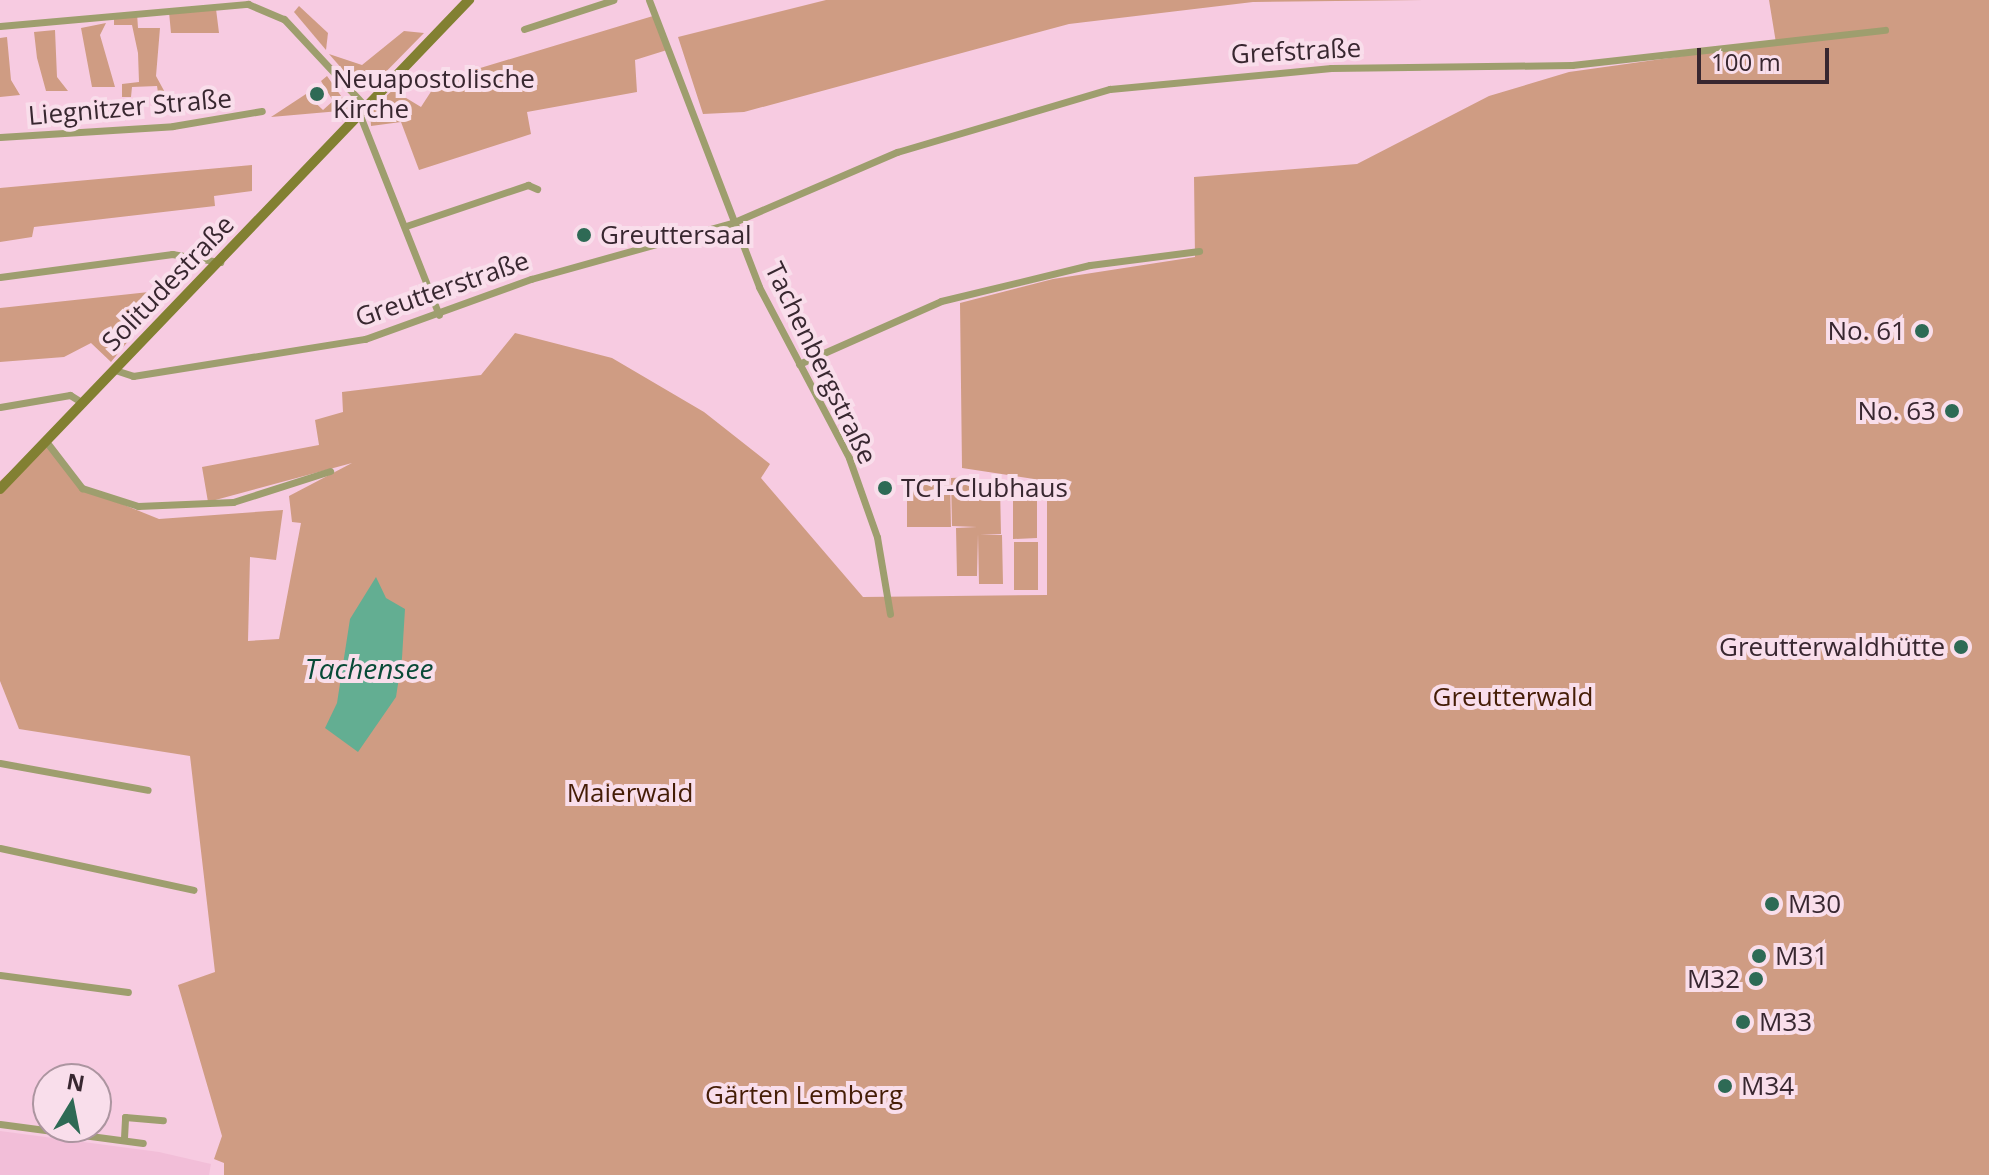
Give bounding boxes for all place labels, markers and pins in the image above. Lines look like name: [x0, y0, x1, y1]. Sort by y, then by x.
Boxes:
place label: Neuapostolische Kirche: [333, 63, 535, 124]
marker: Neuapostolische Kirche: [308, 85, 326, 103]
place label: Greuttersaal: [600, 219, 752, 251]
marker: Greuttersaal: [575, 226, 593, 244]
place label: No. 61: [1827, 315, 1906, 347]
marker: No. 61: [1913, 322, 1931, 340]
place label: No. 63: [1857, 395, 1936, 427]
marker: No. 63: [1943, 402, 1961, 420]
place label: TCT-Clubhaus: [901, 472, 1068, 504]
marker: TCT-Clubhaus: [876, 479, 894, 497]
place label: Greutterwaldhütte: [1719, 631, 1945, 663]
marker: Greutterwaldhütte: [1952, 638, 1970, 656]
place label: M30: [1788, 888, 1841, 920]
marker: M30: [1763, 895, 1781, 913]
place label: M31: [1775, 940, 1828, 972]
marker: M31: [1750, 947, 1768, 965]
place label: M32: [1687, 963, 1740, 995]
marker: M32: [1747, 970, 1765, 988]
place label: M33: [1759, 1006, 1812, 1038]
marker: M33: [1734, 1013, 1752, 1031]
place label: M34: [1741, 1070, 1794, 1102]
marker: M34: [1716, 1077, 1734, 1095]

